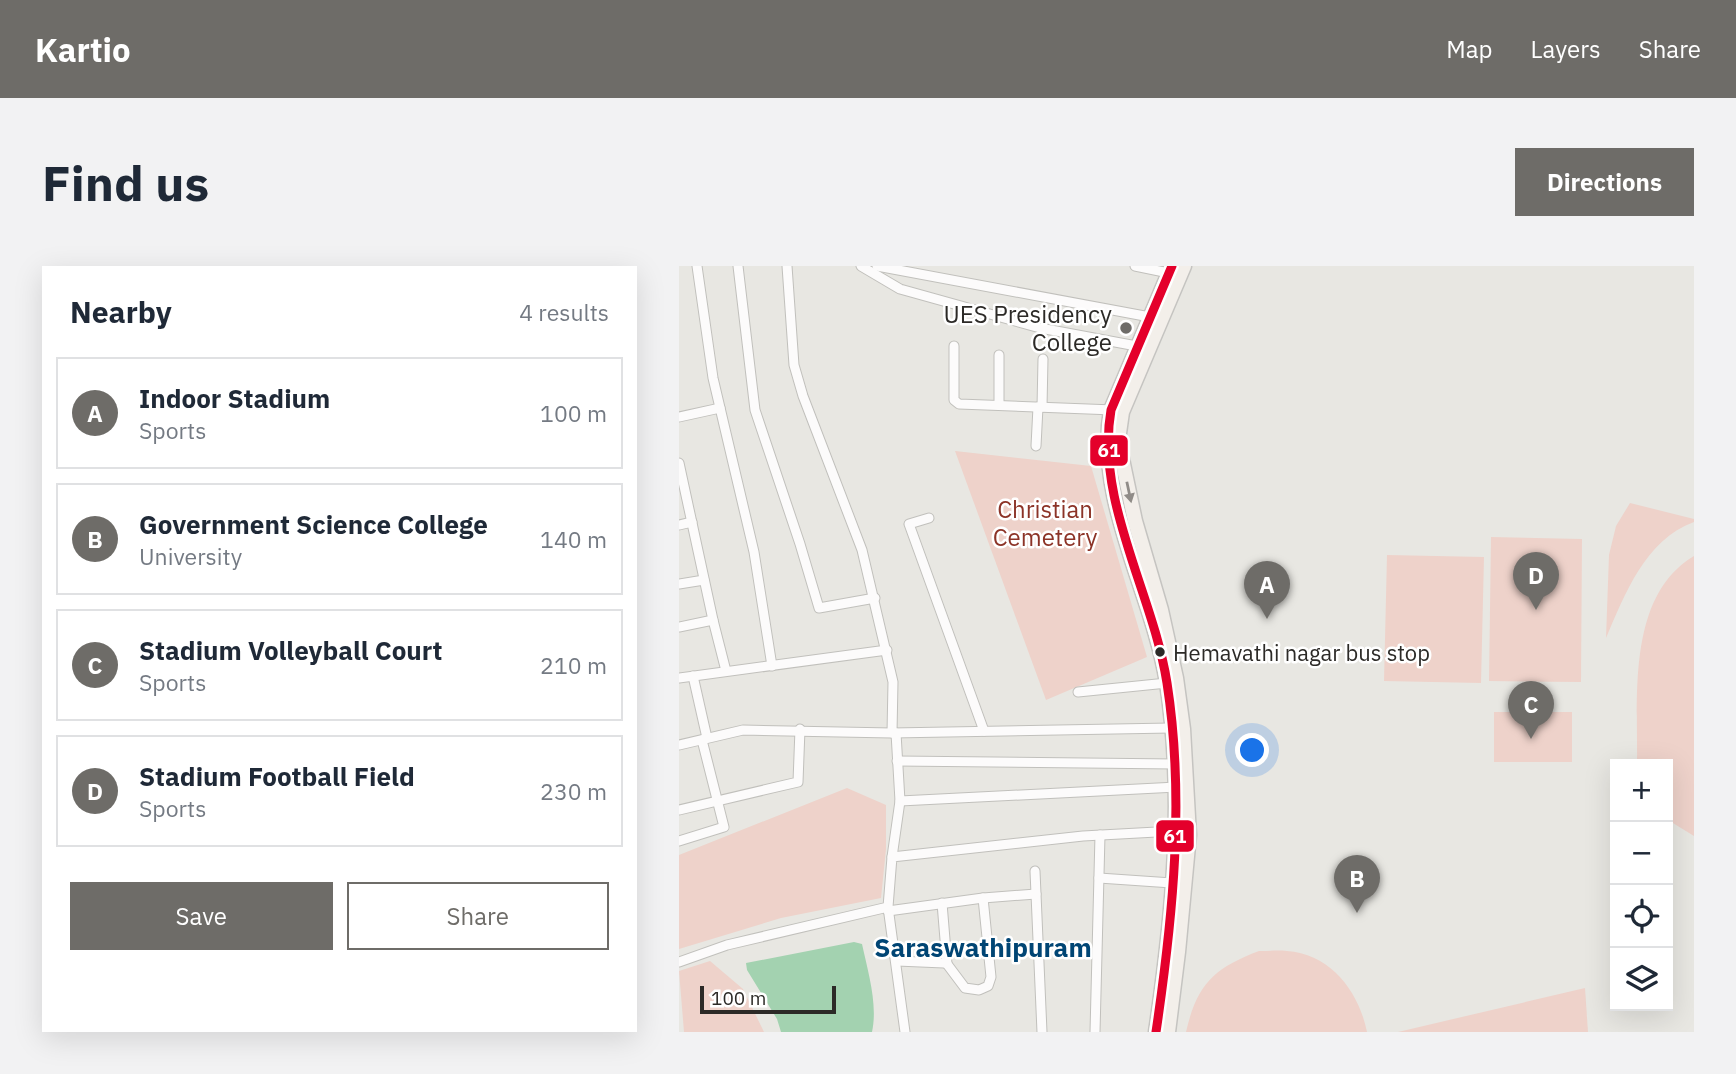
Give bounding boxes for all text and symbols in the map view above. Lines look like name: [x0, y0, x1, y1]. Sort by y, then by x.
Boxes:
text: Kartio: [35, 28, 131, 71]
text: Map: [1446, 33, 1493, 65]
text: Layers: [1531, 33, 1601, 65]
text: Share: [1639, 33, 1701, 65]
button: Directions: [1515, 148, 1694, 216]
text: Find us: [42, 151, 209, 214]
text: Nearby: [70, 292, 172, 331]
text: 4 results: [519, 297, 609, 327]
place label: UES Presidency College: [943, 298, 1112, 358]
marker: UES Presidency College: [1118, 320, 1134, 336]
text: Indoor Stadium: [139, 381, 330, 415]
text: A: [87, 398, 103, 428]
text: 100 m: [540, 398, 607, 428]
text: Sports: [139, 415, 206, 445]
line badge: 61: [1089, 434, 1129, 467]
text: 61: [1098, 438, 1121, 462]
one-way arrow: [1123, 481, 1134, 503]
park label: Christian Cemetery: [993, 493, 1097, 553]
text: Government Science College: [139, 507, 488, 541]
text: B: [87, 524, 103, 554]
text: 140 m: [540, 524, 607, 554]
text: University: [139, 541, 242, 571]
pin: D: [1513, 552, 1559, 610]
pin: A: [1244, 561, 1290, 619]
text: Stadium Volleyball Court: [139, 633, 442, 667]
place label: Hemavathi nagar bus stop: [1173, 638, 1430, 667]
marker: Hemavathi nagar bus stop: [1153, 645, 1167, 659]
text: C: [88, 650, 102, 680]
text: 210 m: [540, 650, 607, 680]
text: Sports: [139, 667, 206, 697]
pin: C: [1508, 681, 1554, 739]
your location: [1235, 733, 1269, 767]
text: Stadium Football Field: [139, 759, 415, 793]
map controls: [1610, 759, 1673, 1011]
button: +: [1610, 759, 1673, 822]
text: D: [87, 776, 103, 806]
text: 230 m: [540, 776, 607, 806]
text: Sports: [139, 793, 206, 823]
line badge: 61: [1155, 819, 1195, 853]
button: −: [1610, 822, 1673, 885]
text: 61: [1164, 824, 1187, 848]
pin: B: [1334, 855, 1380, 913]
button: Save: [70, 882, 333, 950]
button: Share: [347, 882, 609, 950]
button: locate: [1610, 885, 1673, 948]
district label: Saraswathipuram: [874, 930, 1092, 964]
button: layers: [1610, 948, 1673, 1011]
scale bar: [700, 983, 837, 1015]
text: 100 m: [711, 986, 766, 1010]

